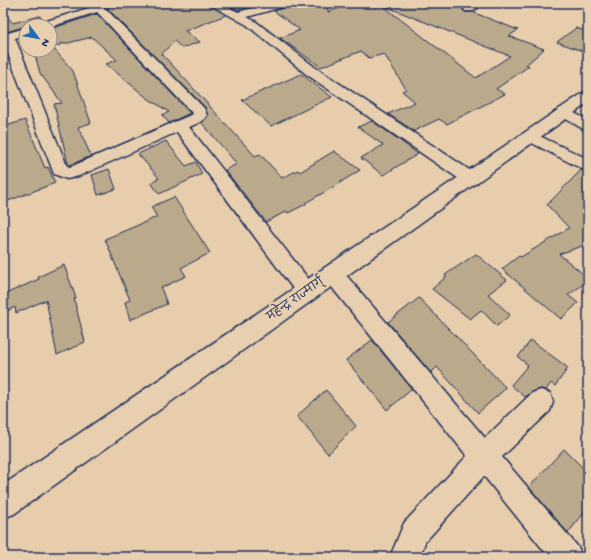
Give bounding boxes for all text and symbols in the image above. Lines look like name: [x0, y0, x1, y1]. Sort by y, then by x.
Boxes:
north arrow: [18, 18, 58, 58]
text: N: [38, 36, 52, 48]
street label: महेन्द्र राज्मार्ग्: [261, 270, 328, 325]

